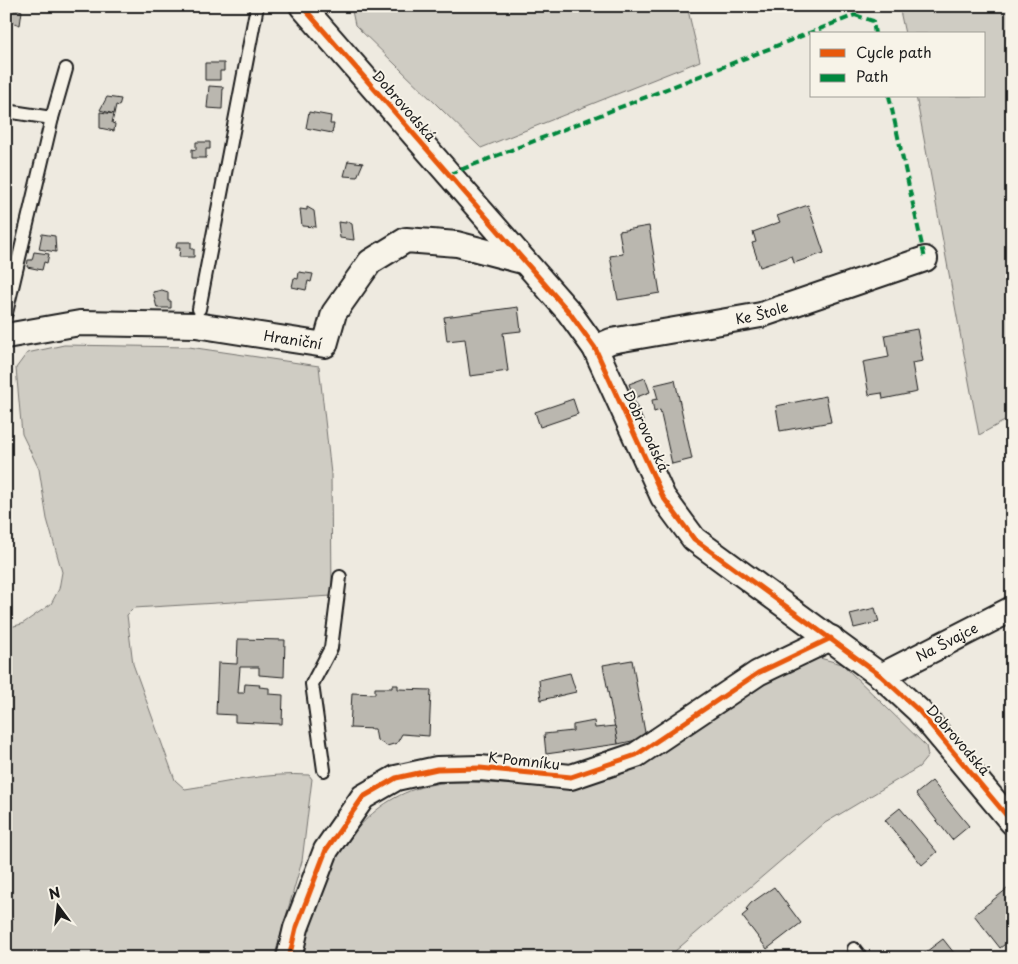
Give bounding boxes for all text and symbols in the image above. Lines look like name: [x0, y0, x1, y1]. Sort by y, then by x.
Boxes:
legend: [810, 32, 986, 98]
text: Cycle path: [856, 40, 932, 63]
text: Path: [856, 64, 888, 87]
street label: Dobrovodská: [368, 66, 441, 146]
street label: Ke Štole: [734, 295, 791, 329]
street label: Hraniční: [262, 325, 323, 354]
street label: Dobrovodská: [618, 386, 675, 475]
street label: Na Švajce: [912, 617, 981, 667]
street label: Dobrovodská: [922, 700, 995, 780]
street label: K Pomníku: [487, 746, 561, 775]
text: N: [46, 881, 63, 905]
north arrow: [32, 882, 82, 932]

